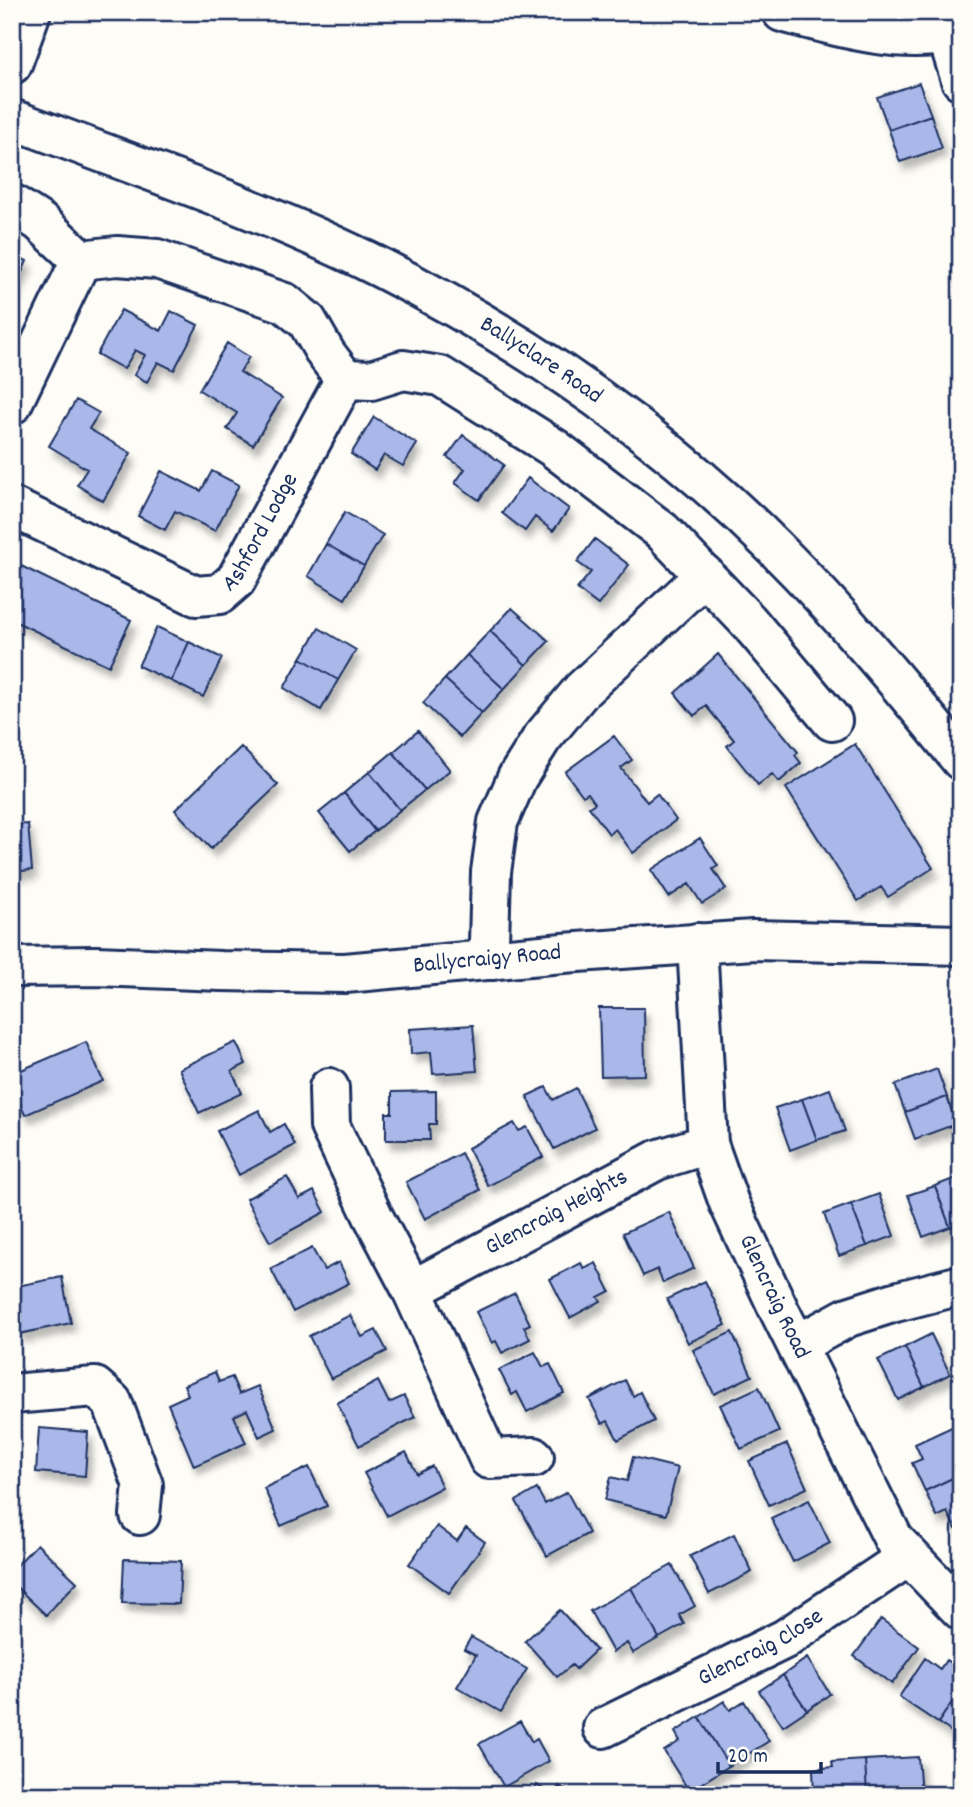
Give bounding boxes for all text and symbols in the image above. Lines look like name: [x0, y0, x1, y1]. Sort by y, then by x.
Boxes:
street label: Ballyclare Road: [473, 308, 609, 413]
street label: Ashford Lodge: [215, 467, 308, 601]
street label: Ballycraigy Road: [412, 936, 563, 984]
street label: Glencraig Heights: [479, 1161, 634, 1265]
street label: Glencraig Road: [729, 1229, 818, 1365]
street label: Glencraig Close: [692, 1601, 831, 1696]
scale bar: [718, 1730, 821, 1774]
text: 20 m: [728, 1743, 768, 1773]

